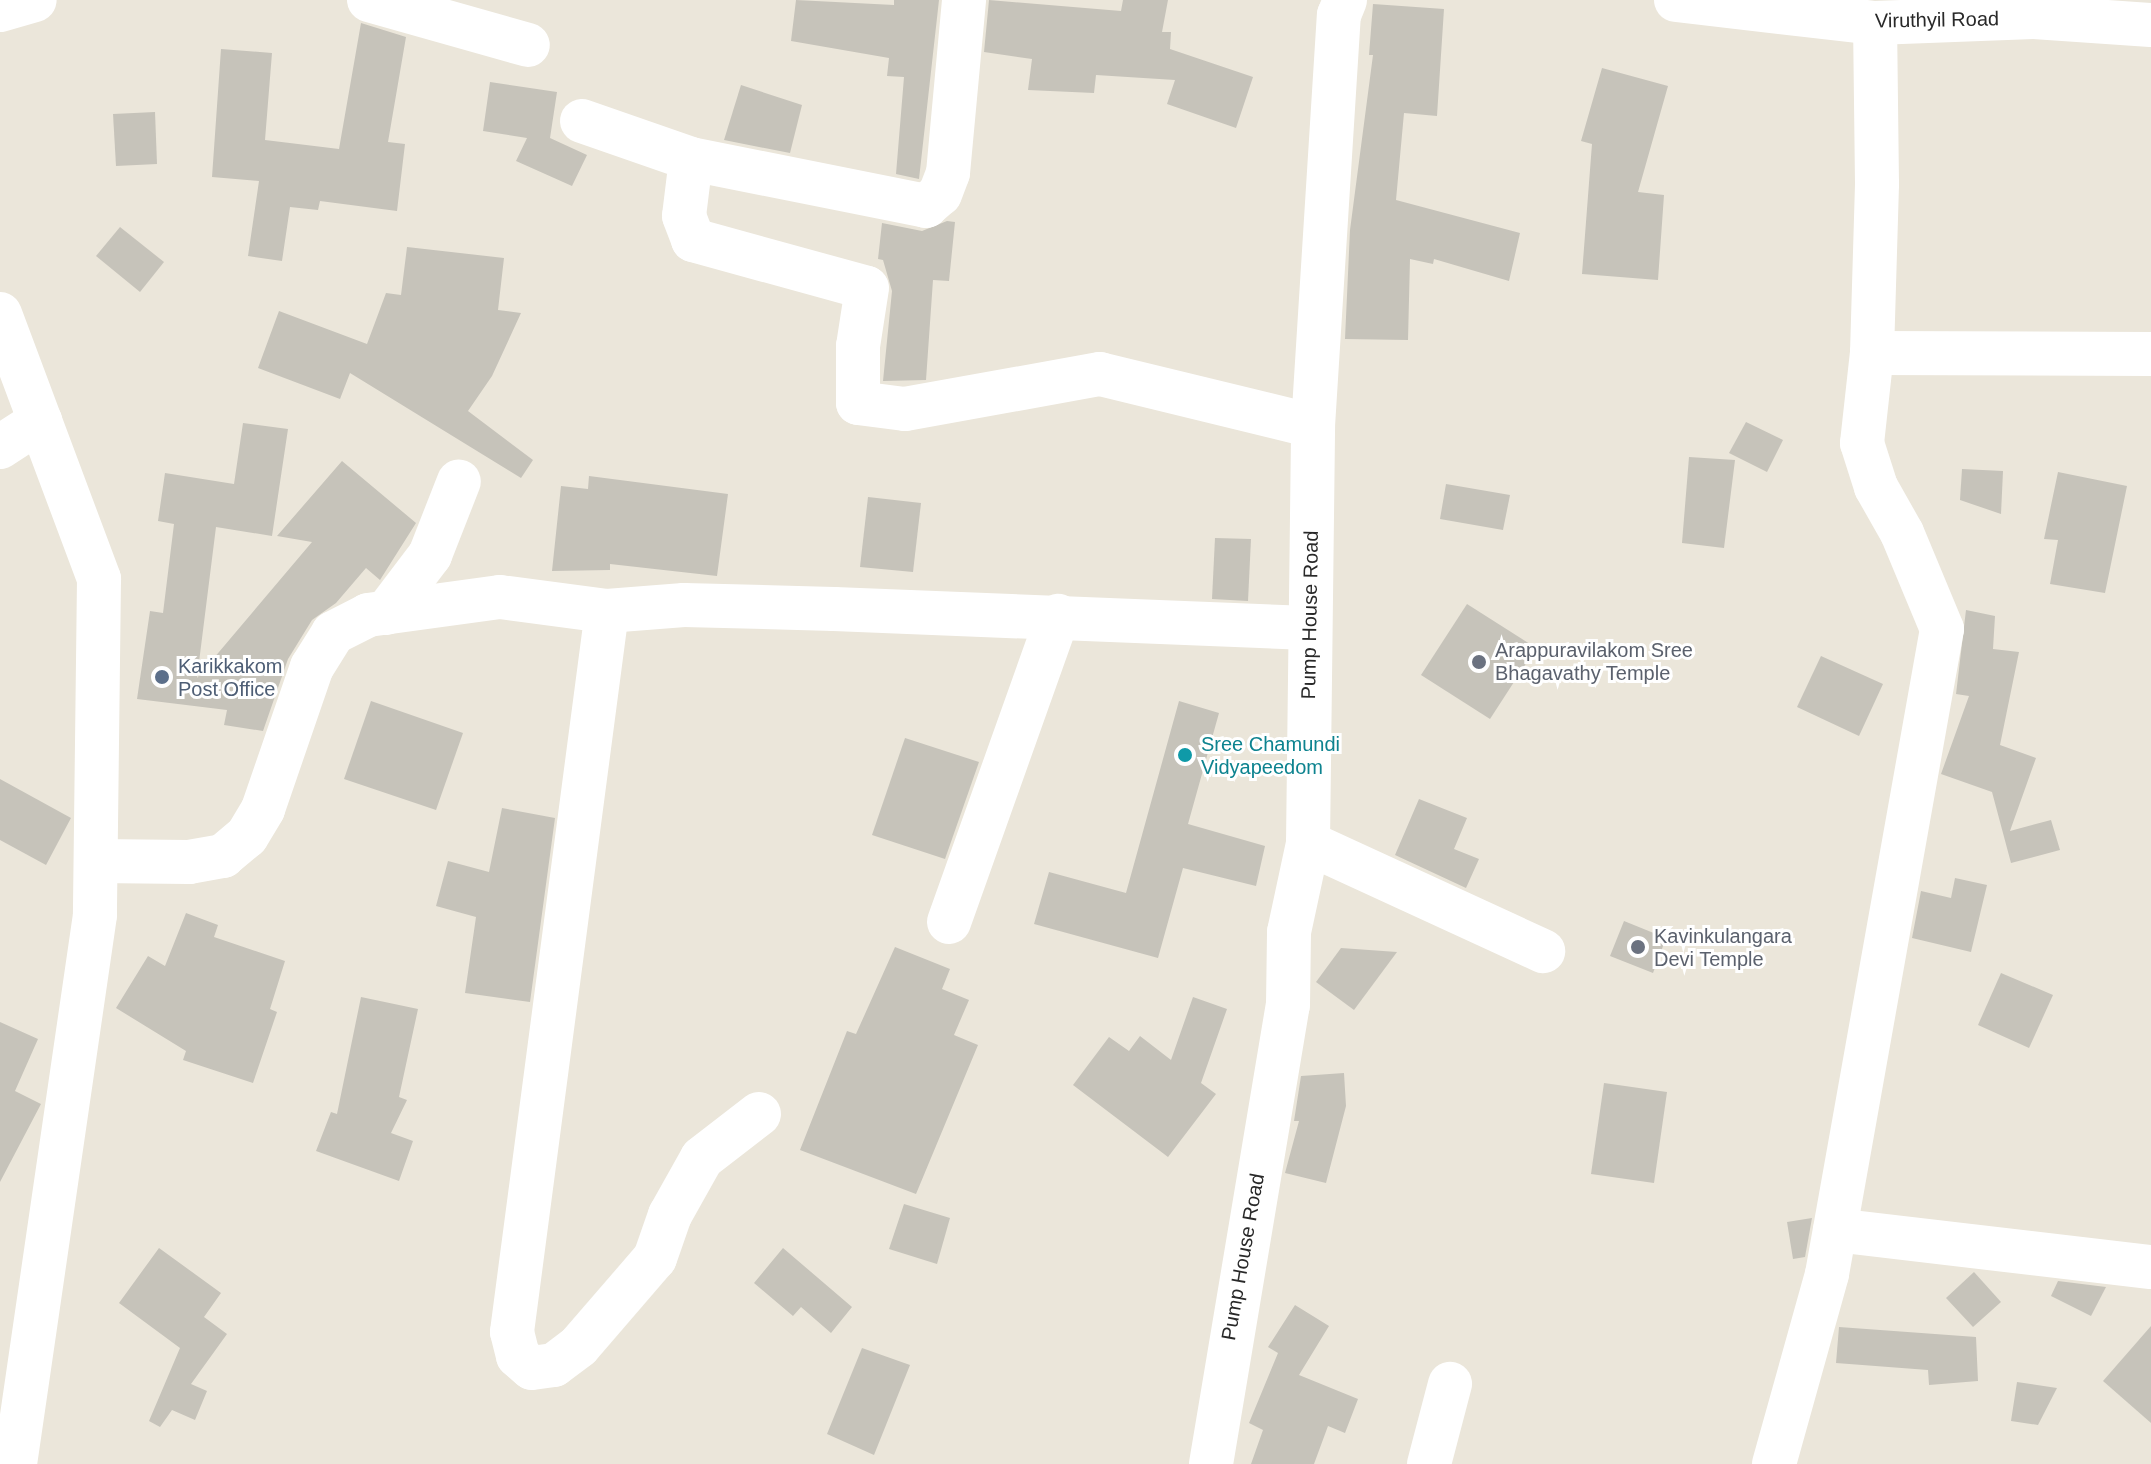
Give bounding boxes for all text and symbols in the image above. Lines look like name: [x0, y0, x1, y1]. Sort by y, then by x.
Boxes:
street label: Viruthyil Road: [1875, 7, 1999, 33]
street label: Pump House Road: [1297, 530, 1323, 700]
place label: Arappuravilakom Sree Bhagavathy Temple: [1495, 638, 1693, 685]
marker: Arappuravilakom Sree Bhagavathy Temple: [1470, 653, 1488, 671]
place label: Karikkakom Post Office: [178, 654, 282, 701]
marker: Karikkakom Post Office: [153, 668, 171, 686]
place label: Sree Chamundi Vidyapeedom: [1201, 732, 1340, 779]
marker: Sree Chamundi Vidyapeedom: [1176, 746, 1194, 764]
place label: Kavinkulangara Devi Temple: [1654, 924, 1792, 971]
marker: Kavinkulangara Devi Temple: [1629, 938, 1647, 956]
street label: Pump House Road: [1217, 1172, 1269, 1342]

